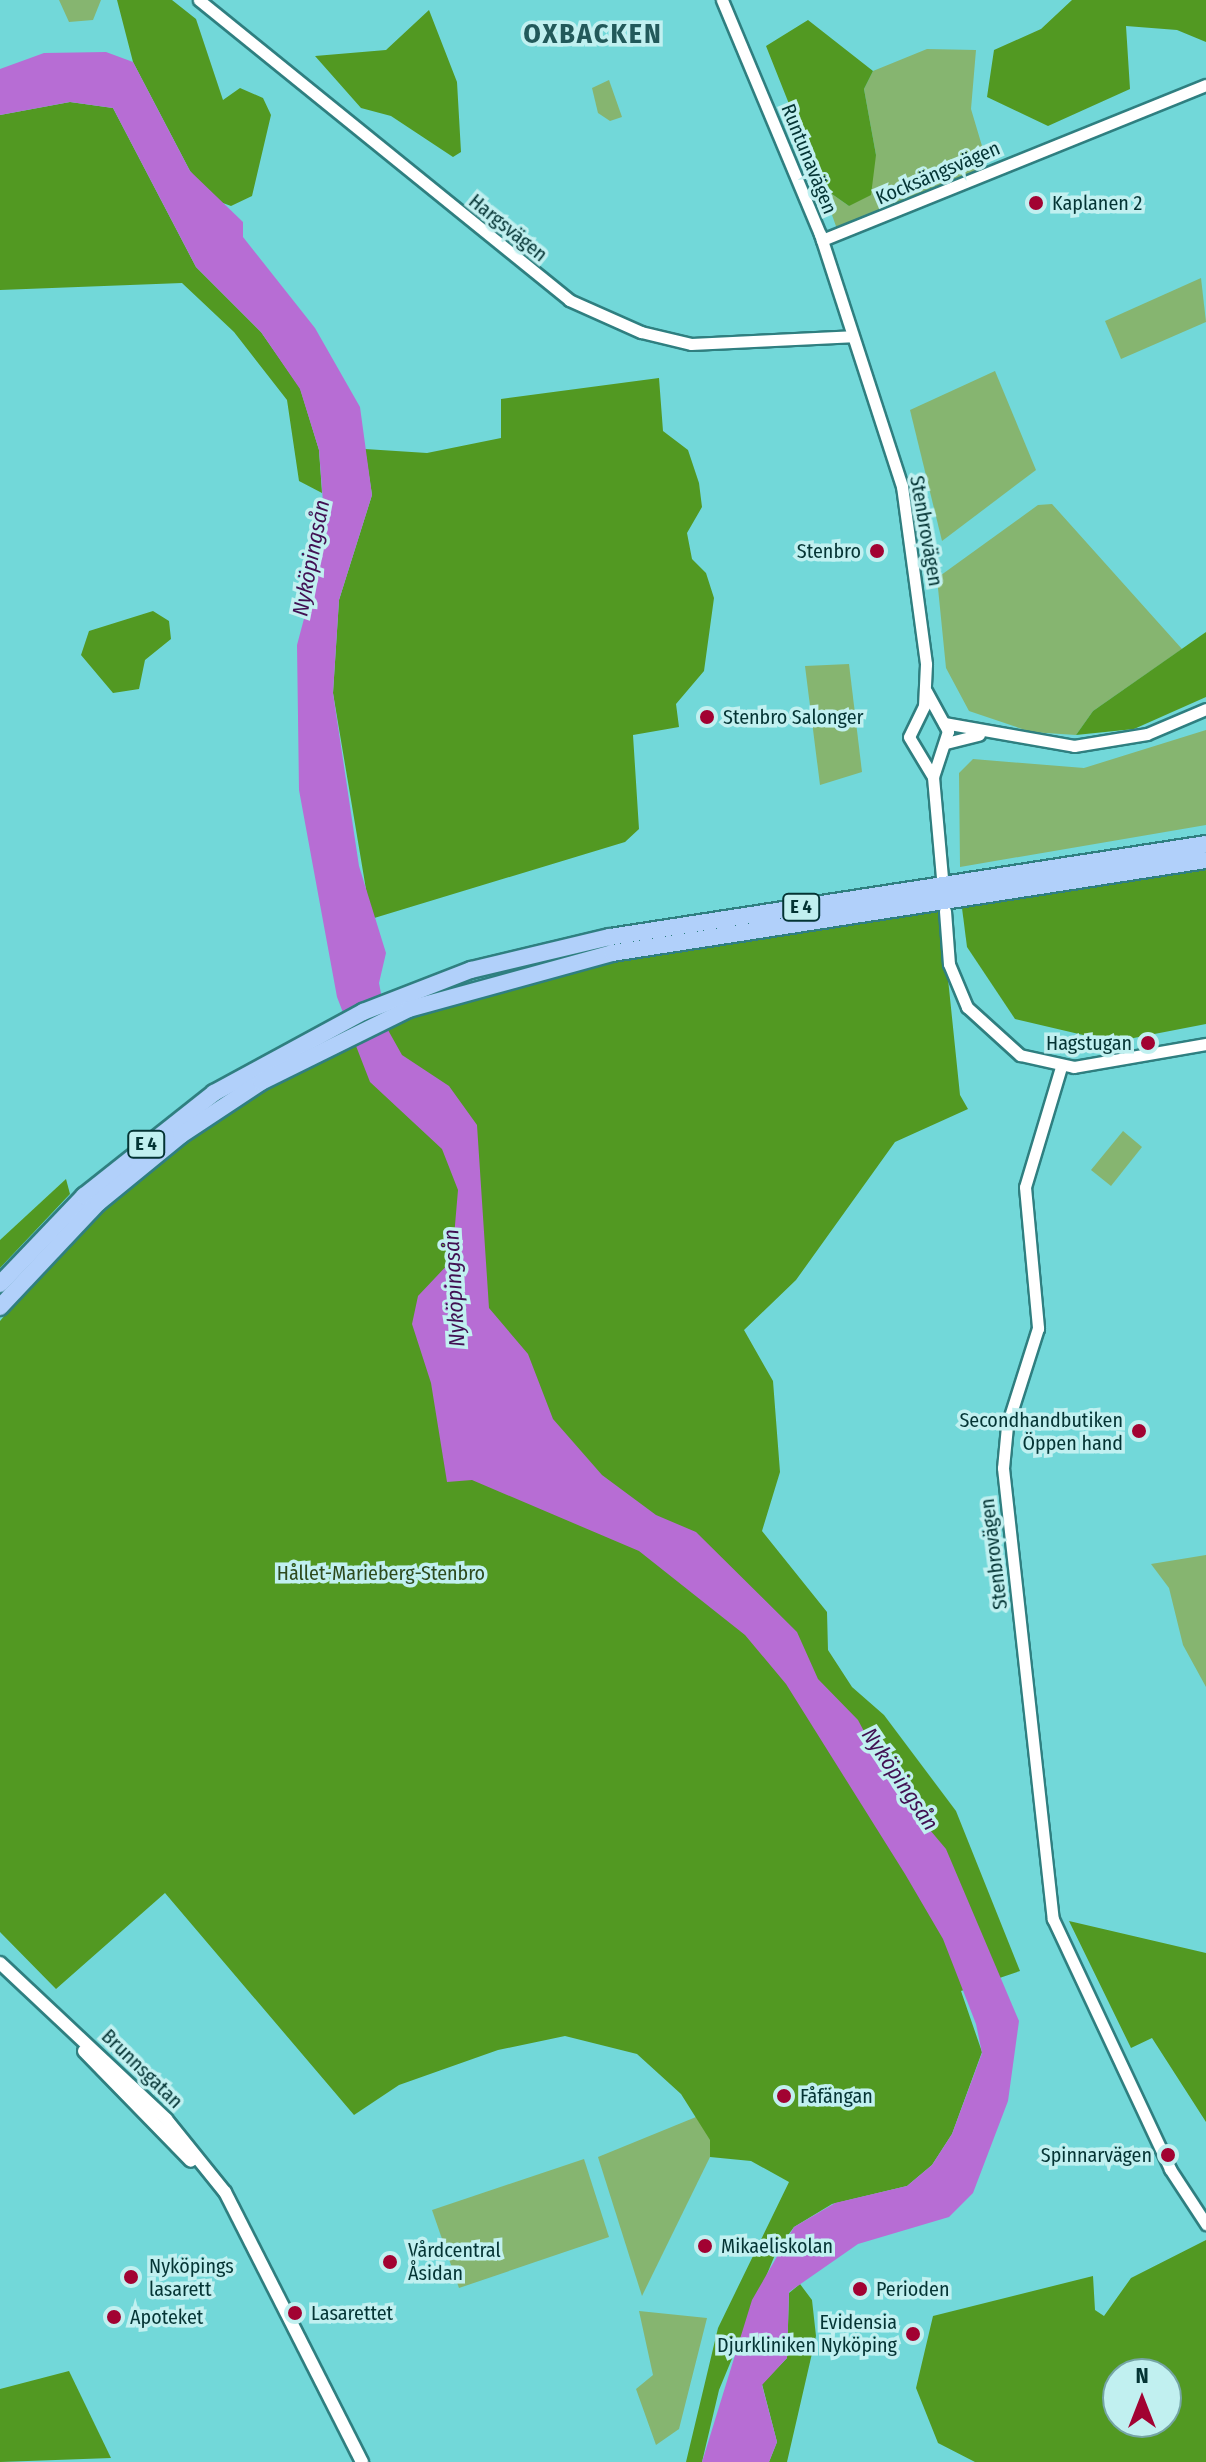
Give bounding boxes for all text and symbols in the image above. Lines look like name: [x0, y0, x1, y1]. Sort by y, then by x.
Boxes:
district label: OXBACKEN: [523, 17, 663, 51]
street label: Runtunavägen: [776, 100, 842, 218]
street label: Kocksängsvägen: [872, 136, 1004, 210]
street label: Hargsvägen: [464, 189, 552, 267]
place label: Kaplanen 2: [1052, 191, 1142, 215]
marker: Kaplanen 2: [1027, 194, 1045, 212]
street label: Stenbrovägen: [904, 474, 948, 588]
water label: Nyköpingsån: [287, 498, 335, 618]
place label: Stenbro: [797, 539, 861, 563]
marker: Stenbro: [868, 542, 886, 560]
place label: Stenbro Salonger: [723, 705, 864, 729]
marker: Stenbro Salonger: [698, 708, 716, 726]
road number: E 4: [781, 893, 821, 921]
place label: Hagstugan: [1046, 1031, 1132, 1055]
marker: Hagstugan: [1139, 1034, 1157, 1052]
road number: E 4: [126, 1130, 166, 1158]
water label: Nyköpingsån: [438, 1228, 470, 1348]
place label: Secondhandbutiken Öppen hand: [959, 1408, 1123, 1455]
marker: Secondhandbutiken Öppen hand: [1130, 1422, 1148, 1440]
street label: Stenbrovägen: [975, 1497, 1013, 1611]
park label: Hållet-Marieberg-Stenbro: [277, 1561, 485, 1585]
water label: Nyköpingsån: [856, 1723, 944, 1835]
street label: Brunnsgatan: [96, 2024, 188, 2114]
place label: Fåfängan: [800, 2084, 873, 2108]
marker: Fåfängan: [775, 2087, 793, 2105]
place label: Spinnarvägen: [1041, 2143, 1152, 2167]
marker: Spinnarvägen: [1159, 2146, 1177, 2164]
place label: Mikaeliskolan: [721, 2234, 833, 2258]
marker: Mikaeliskolan: [696, 2237, 714, 2255]
place label: Vårdcentral Åsidan: [408, 2238, 501, 2285]
marker: Vårdcentral Åsidan: [379, 2251, 401, 2273]
place label: Nyköpings lasarett: [149, 2254, 234, 2301]
marker: Nyköpings lasarett: [120, 2266, 142, 2288]
place label: Perioden: [876, 2277, 949, 2301]
marker: Perioden: [851, 2280, 869, 2298]
place label: Lasarettet: [311, 2301, 393, 2325]
marker: Lasarettet: [286, 2304, 304, 2322]
place label: Apoteket: [130, 2305, 203, 2329]
marker: Apoteket: [105, 2308, 123, 2326]
place label: Evidensia Djurkliniken Nyköping: [717, 2310, 897, 2357]
marker: Evidensia Djurkliniken Nyköping: [904, 2325, 922, 2343]
north arrow: [1102, 2358, 1182, 2438]
text: N: [1135, 2362, 1149, 2389]

